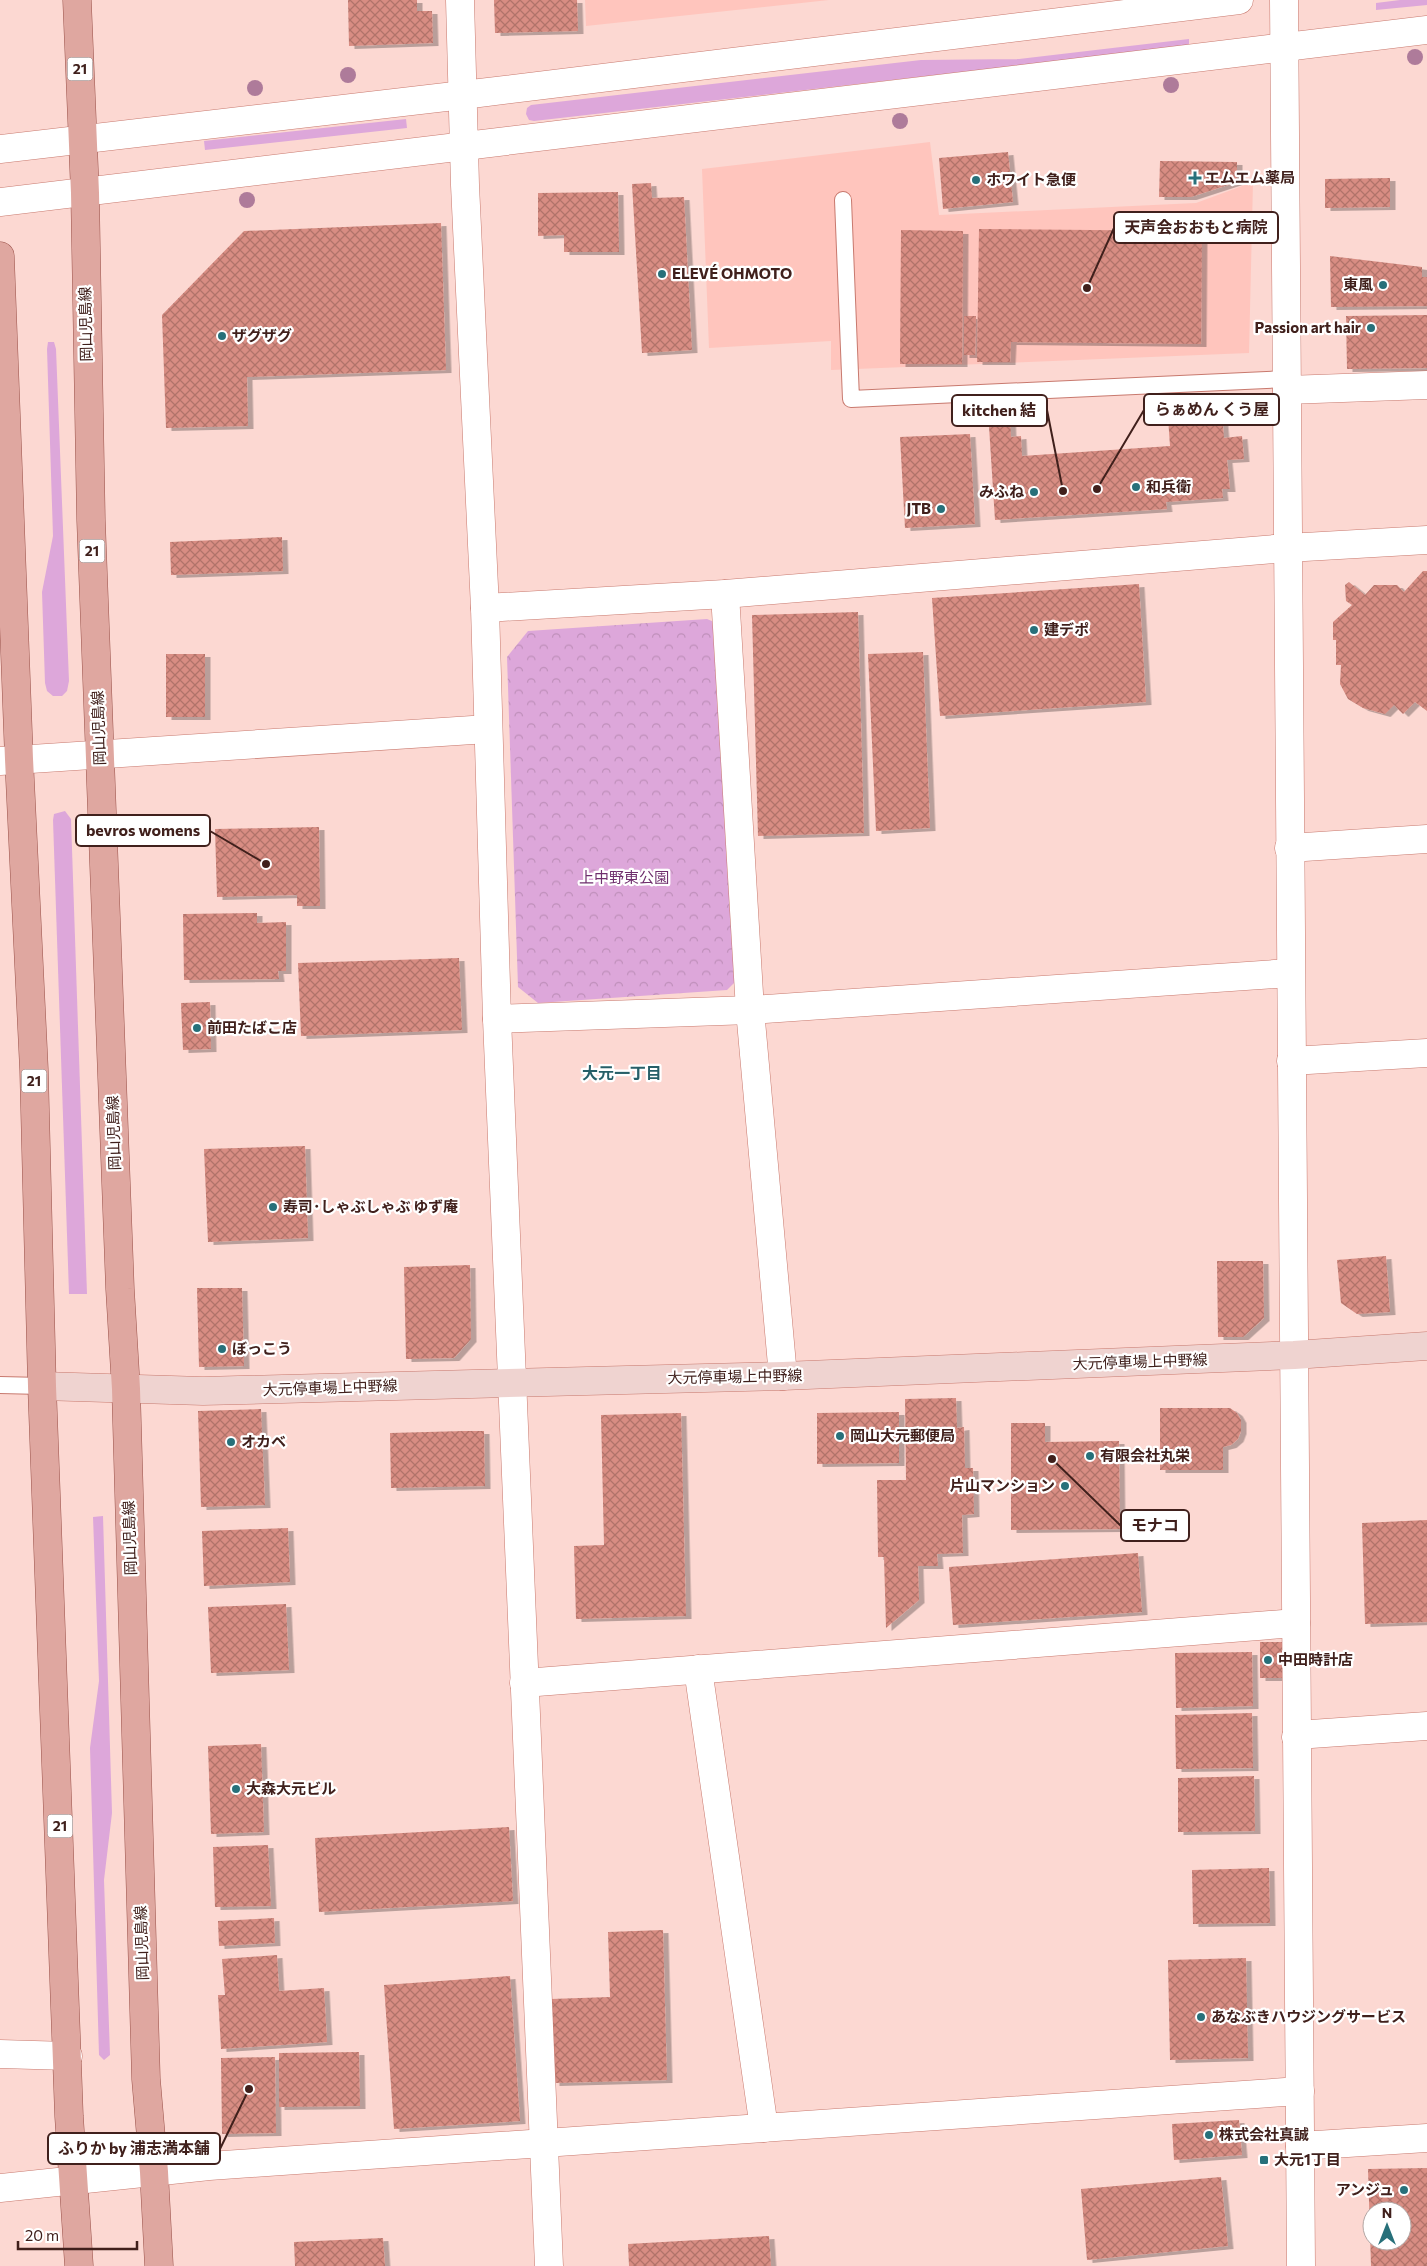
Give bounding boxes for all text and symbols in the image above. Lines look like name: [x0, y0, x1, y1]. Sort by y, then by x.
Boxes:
road number: 21: [68, 58, 92, 80]
place label: エムエム薬局: [1205, 168, 1295, 186]
place label: ホワイト急便: [986, 170, 1076, 188]
marker: エムエム薬局: [1189, 172, 1201, 184]
marker: ホワイト急便: [970, 174, 982, 186]
callout: 天声会おおもと病院: [1114, 212, 1278, 243]
text: 天声会おおもと病院: [1124, 217, 1268, 236]
place label: ELEVÉ OHMOTO: [672, 264, 792, 282]
marker: ELEVÉ OHMOTO: [656, 268, 668, 280]
place label: 東風: [1343, 275, 1373, 293]
marker: 東風: [1377, 279, 1389, 291]
street label: 岡山児島線: [75, 286, 95, 362]
place label: Passion art hair: [1255, 318, 1361, 336]
marker: Passion art hair: [1365, 322, 1377, 334]
place label: ザグザグ: [232, 326, 292, 344]
marker: ザグザグ: [216, 330, 228, 342]
callout: らぁめん くう屋: [1144, 394, 1279, 425]
callout: kitchen 結: [952, 395, 1047, 426]
text: らぁめん くう屋: [1155, 399, 1269, 418]
text: kitchen 結: [962, 400, 1036, 419]
place label: 和兵衛: [1146, 477, 1191, 495]
marker: 和兵衛: [1130, 481, 1142, 493]
place label: みふね: [979, 482, 1024, 500]
marker: みふね: [1028, 486, 1040, 498]
place label: JTB: [907, 499, 931, 517]
marker: JTB: [935, 503, 947, 515]
road number: 21: [80, 540, 104, 562]
place label: 建デポ: [1044, 620, 1089, 638]
marker: 建デポ: [1028, 624, 1040, 636]
street label: 岡山児島線: [88, 690, 108, 766]
callout: bevros womens: [76, 815, 210, 846]
text: bevros womens: [86, 820, 200, 839]
park label: 上中野東公園: [579, 868, 669, 886]
place label: 前田たばこ店: [207, 1018, 297, 1036]
marker: 前田たばこ店: [191, 1022, 203, 1034]
district label: 大元一丁目: [582, 1063, 662, 1082]
road number: 21: [22, 1070, 46, 1092]
street label: 岡山児島線: [103, 1095, 123, 1171]
place label: 寿司･しゃぶしゃぶ ゆず庵: [283, 1197, 458, 1215]
marker: 寿司･しゃぶしゃぶ ゆず庵: [267, 1201, 279, 1213]
place label: ぼっこう: [232, 1339, 292, 1357]
marker: ぼっこう: [216, 1343, 228, 1355]
street label: 大元停車場上中野線: [1072, 1350, 1208, 1372]
street label: 大元停車場上中野線: [667, 1366, 803, 1386]
street label: 大元停車場上中野線: [262, 1376, 398, 1398]
place label: 岡山大元郵便局: [850, 1426, 955, 1444]
marker: 岡山大元郵便局: [834, 1430, 846, 1442]
place label: オカベ: [241, 1432, 286, 1450]
marker: オカベ: [225, 1436, 237, 1448]
place label: 有限会社丸栄: [1100, 1446, 1190, 1464]
marker: 有限会社丸栄: [1084, 1450, 1096, 1462]
place label: 片山マンション: [950, 1476, 1055, 1494]
marker: 片山マンション: [1059, 1480, 1071, 1492]
street label: 岡山児島線: [119, 1500, 139, 1576]
callout: モナコ: [1121, 1510, 1189, 1541]
text: モナコ: [1131, 1515, 1179, 1534]
place label: 中田時計店: [1278, 1650, 1353, 1668]
marker: 中田時計店: [1262, 1654, 1274, 1666]
place label: 大森大元ビル: [246, 1779, 336, 1797]
marker: 大森大元ビル: [230, 1783, 242, 1795]
road number: 21: [48, 1814, 72, 1838]
street label: 岡山児島線: [131, 1905, 151, 1981]
place label: あなぶきハウジングサービス: [1211, 2007, 1406, 2025]
marker: あなぶきハウジングサービス: [1195, 2011, 1207, 2023]
place label: 株式会社真誠: [1219, 2125, 1309, 2143]
marker: 株式会社真誠: [1203, 2129, 1215, 2141]
callout: ふりか by 浦志満本舗: [48, 2133, 220, 2164]
text: ふりか by 浦志満本舗: [58, 2138, 210, 2157]
place label: 大元1丁目: [1274, 2150, 1341, 2168]
marker: 大元1丁目: [1258, 2154, 1270, 2166]
place label: アンジュ: [1336, 2180, 1394, 2198]
marker: アンジュ: [1398, 2184, 1410, 2196]
north arrow: [1362, 2201, 1412, 2251]
text: N: [1382, 2204, 1392, 2221]
scale bar: [18, 2218, 136, 2250]
text: 20 m: [25, 2226, 59, 2244]

